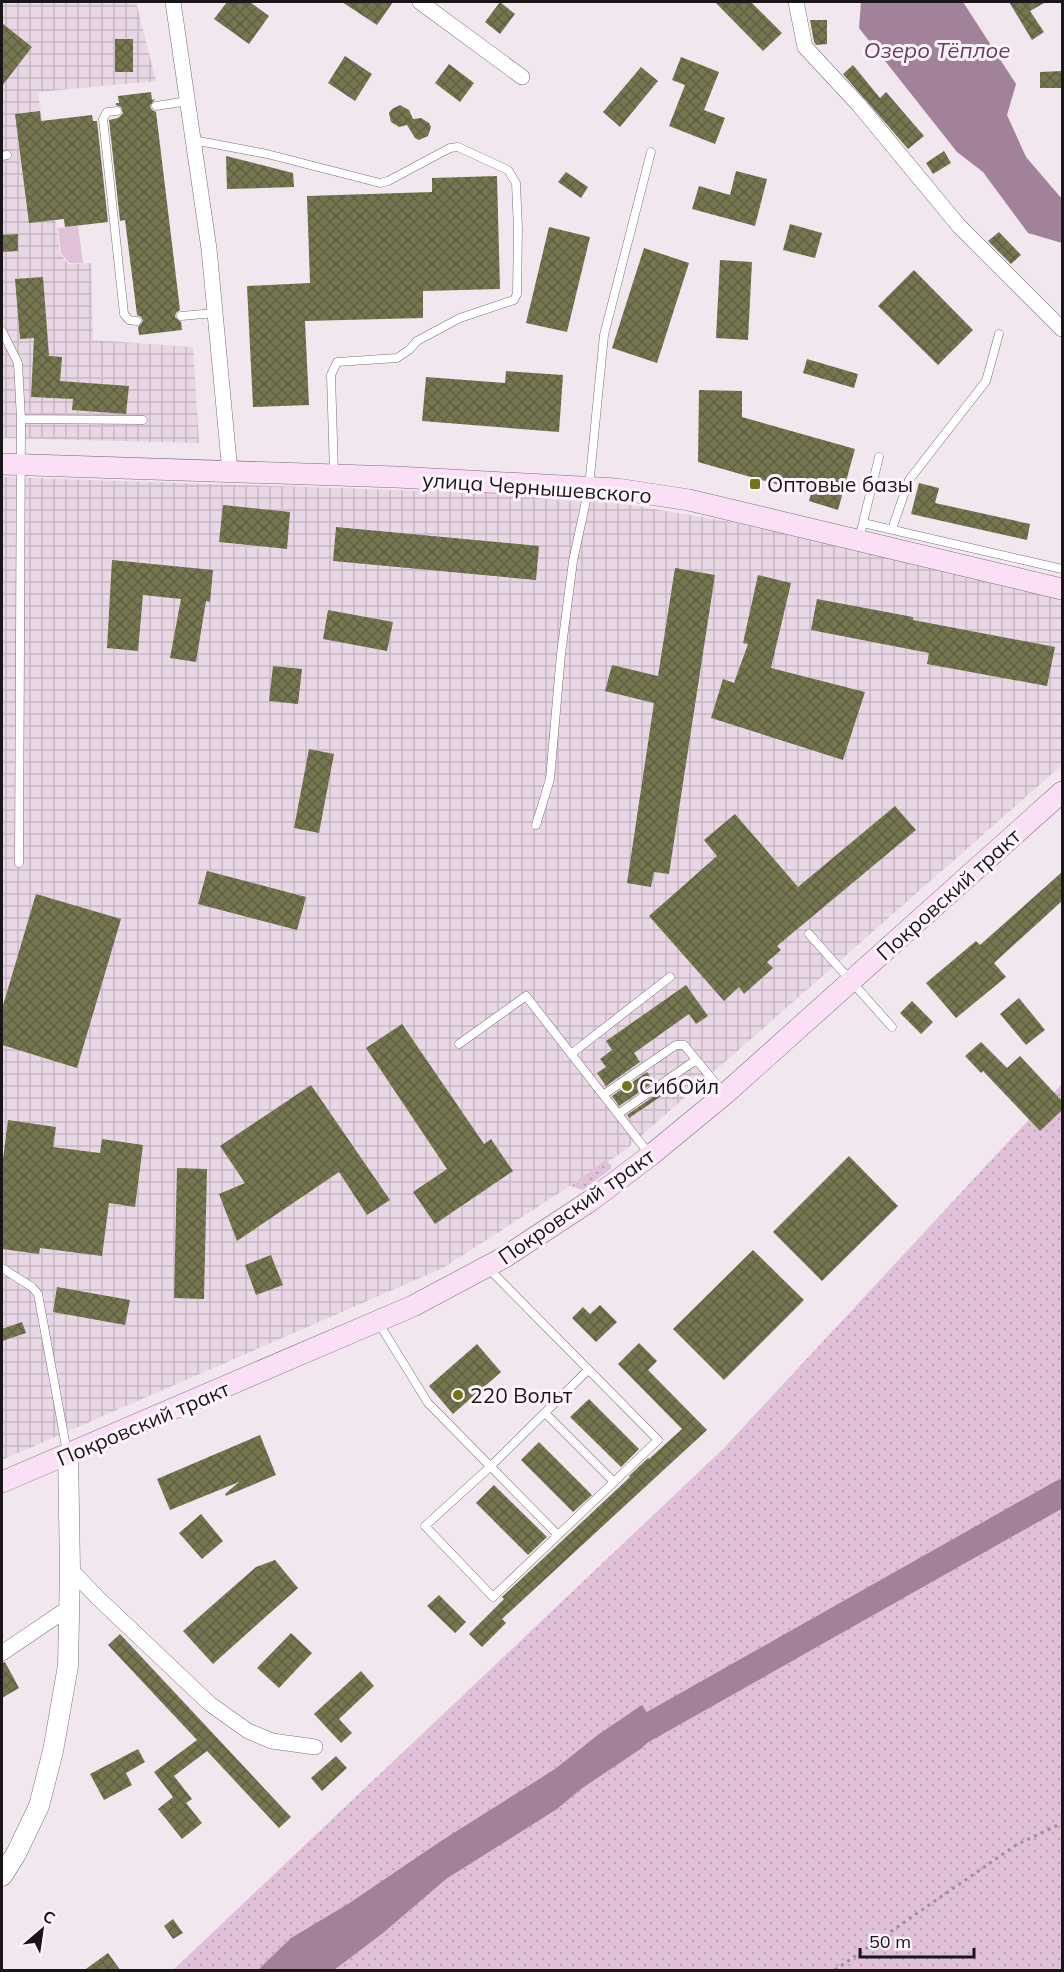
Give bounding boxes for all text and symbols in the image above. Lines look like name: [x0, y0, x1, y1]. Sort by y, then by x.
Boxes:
water label: Озеро Тёплое: [863, 36, 1011, 64]
street label: улица Чернышевского: [421, 466, 653, 508]
place label: Оптовые базы: [767, 471, 913, 497]
marker: Оптовые базы: [748, 477, 762, 491]
street label: Покровский тракт: [871, 822, 1026, 965]
place label: СибОйл: [639, 1073, 719, 1099]
marker: СибОйл: [620, 1079, 634, 1093]
street label: Покровский тракт: [493, 1142, 659, 1270]
street label: Покровский тракт: [53, 1375, 233, 1471]
place label: 220 Вольт: [470, 1382, 573, 1408]
marker: 220 Вольт: [451, 1388, 465, 1402]
north arrow: [12, 1900, 72, 1960]
text: С: [40, 1905, 59, 1928]
scale bar: [860, 1921, 974, 1959]
text: 50 m: [869, 1930, 911, 1953]

